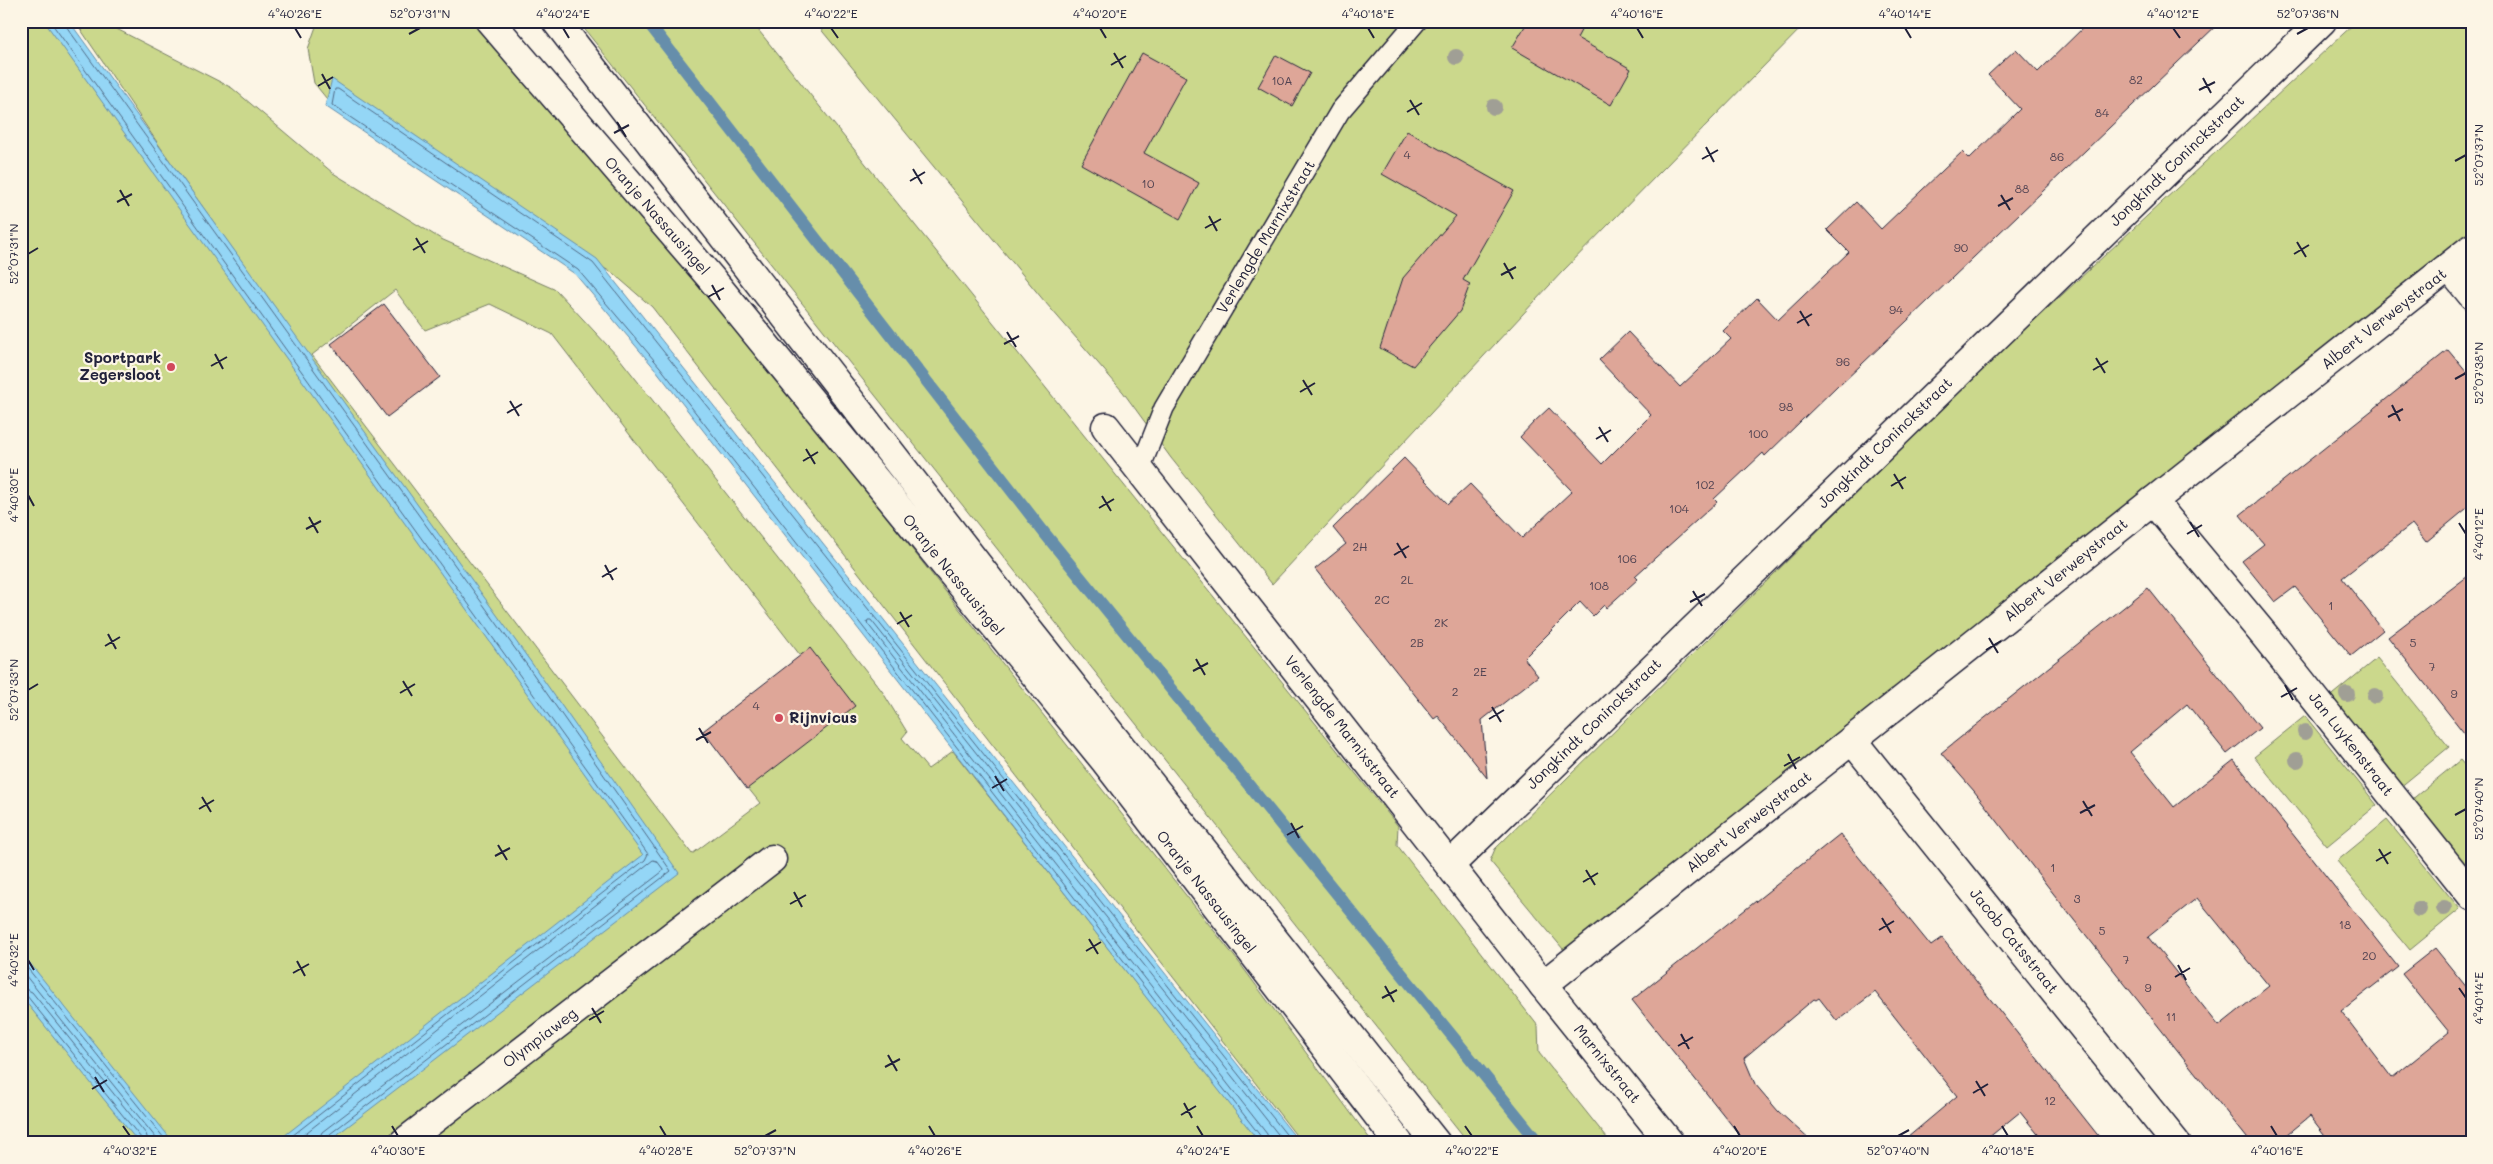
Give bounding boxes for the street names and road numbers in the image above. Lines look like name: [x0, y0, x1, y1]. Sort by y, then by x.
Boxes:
street label: Jongkindt Coninckstraat: [2105, 90, 2248, 230]
street label: Oranje Nassausingel: [601, 152, 715, 279]
street label: Verlengde Marnixstraat: [1211, 156, 1319, 317]
street label: Albert Verweystraat: [2317, 263, 2450, 373]
street label: Jongkindt Coninckstraat: [1813, 372, 1956, 512]
street label: Oranje Nassausingel: [899, 510, 1009, 639]
street label: Albert Verweystraat: [1999, 513, 2131, 625]
street label: Verlengde Marnixstraat: [1281, 651, 1405, 802]
street label: Jongkindt Coninckstraat: [1522, 653, 1665, 793]
street label: Jan Luykenstraat: [2305, 687, 2399, 800]
street label: Albert Verweystraat: [1682, 766, 1815, 876]
street label: Oranje Nassausingel: [1153, 826, 1261, 957]
street label: Jacob Catsstraat: [1966, 883, 2064, 997]
street label: Olympiaweg: [498, 1002, 581, 1072]
street label: Marnixstraat: [1570, 1020, 1646, 1107]

